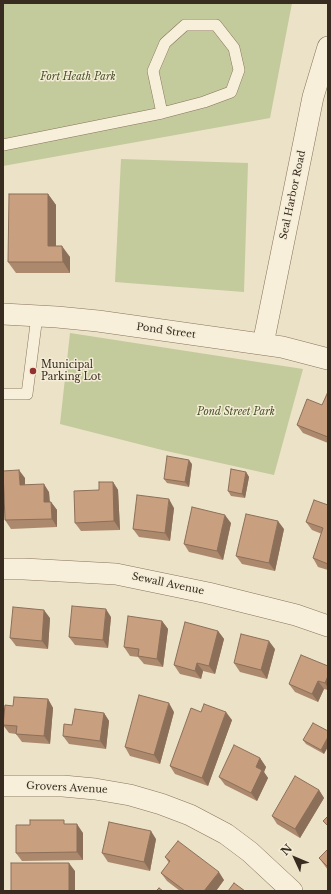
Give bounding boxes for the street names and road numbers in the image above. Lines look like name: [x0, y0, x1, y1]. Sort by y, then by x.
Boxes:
street label: Seal Harbor Road: [278, 149, 308, 241]
street label: Pond Street: [136, 321, 196, 341]
street label: Sewall Avenue: [131, 570, 205, 598]
street label: Grovers Avenue: [26, 780, 108, 796]

